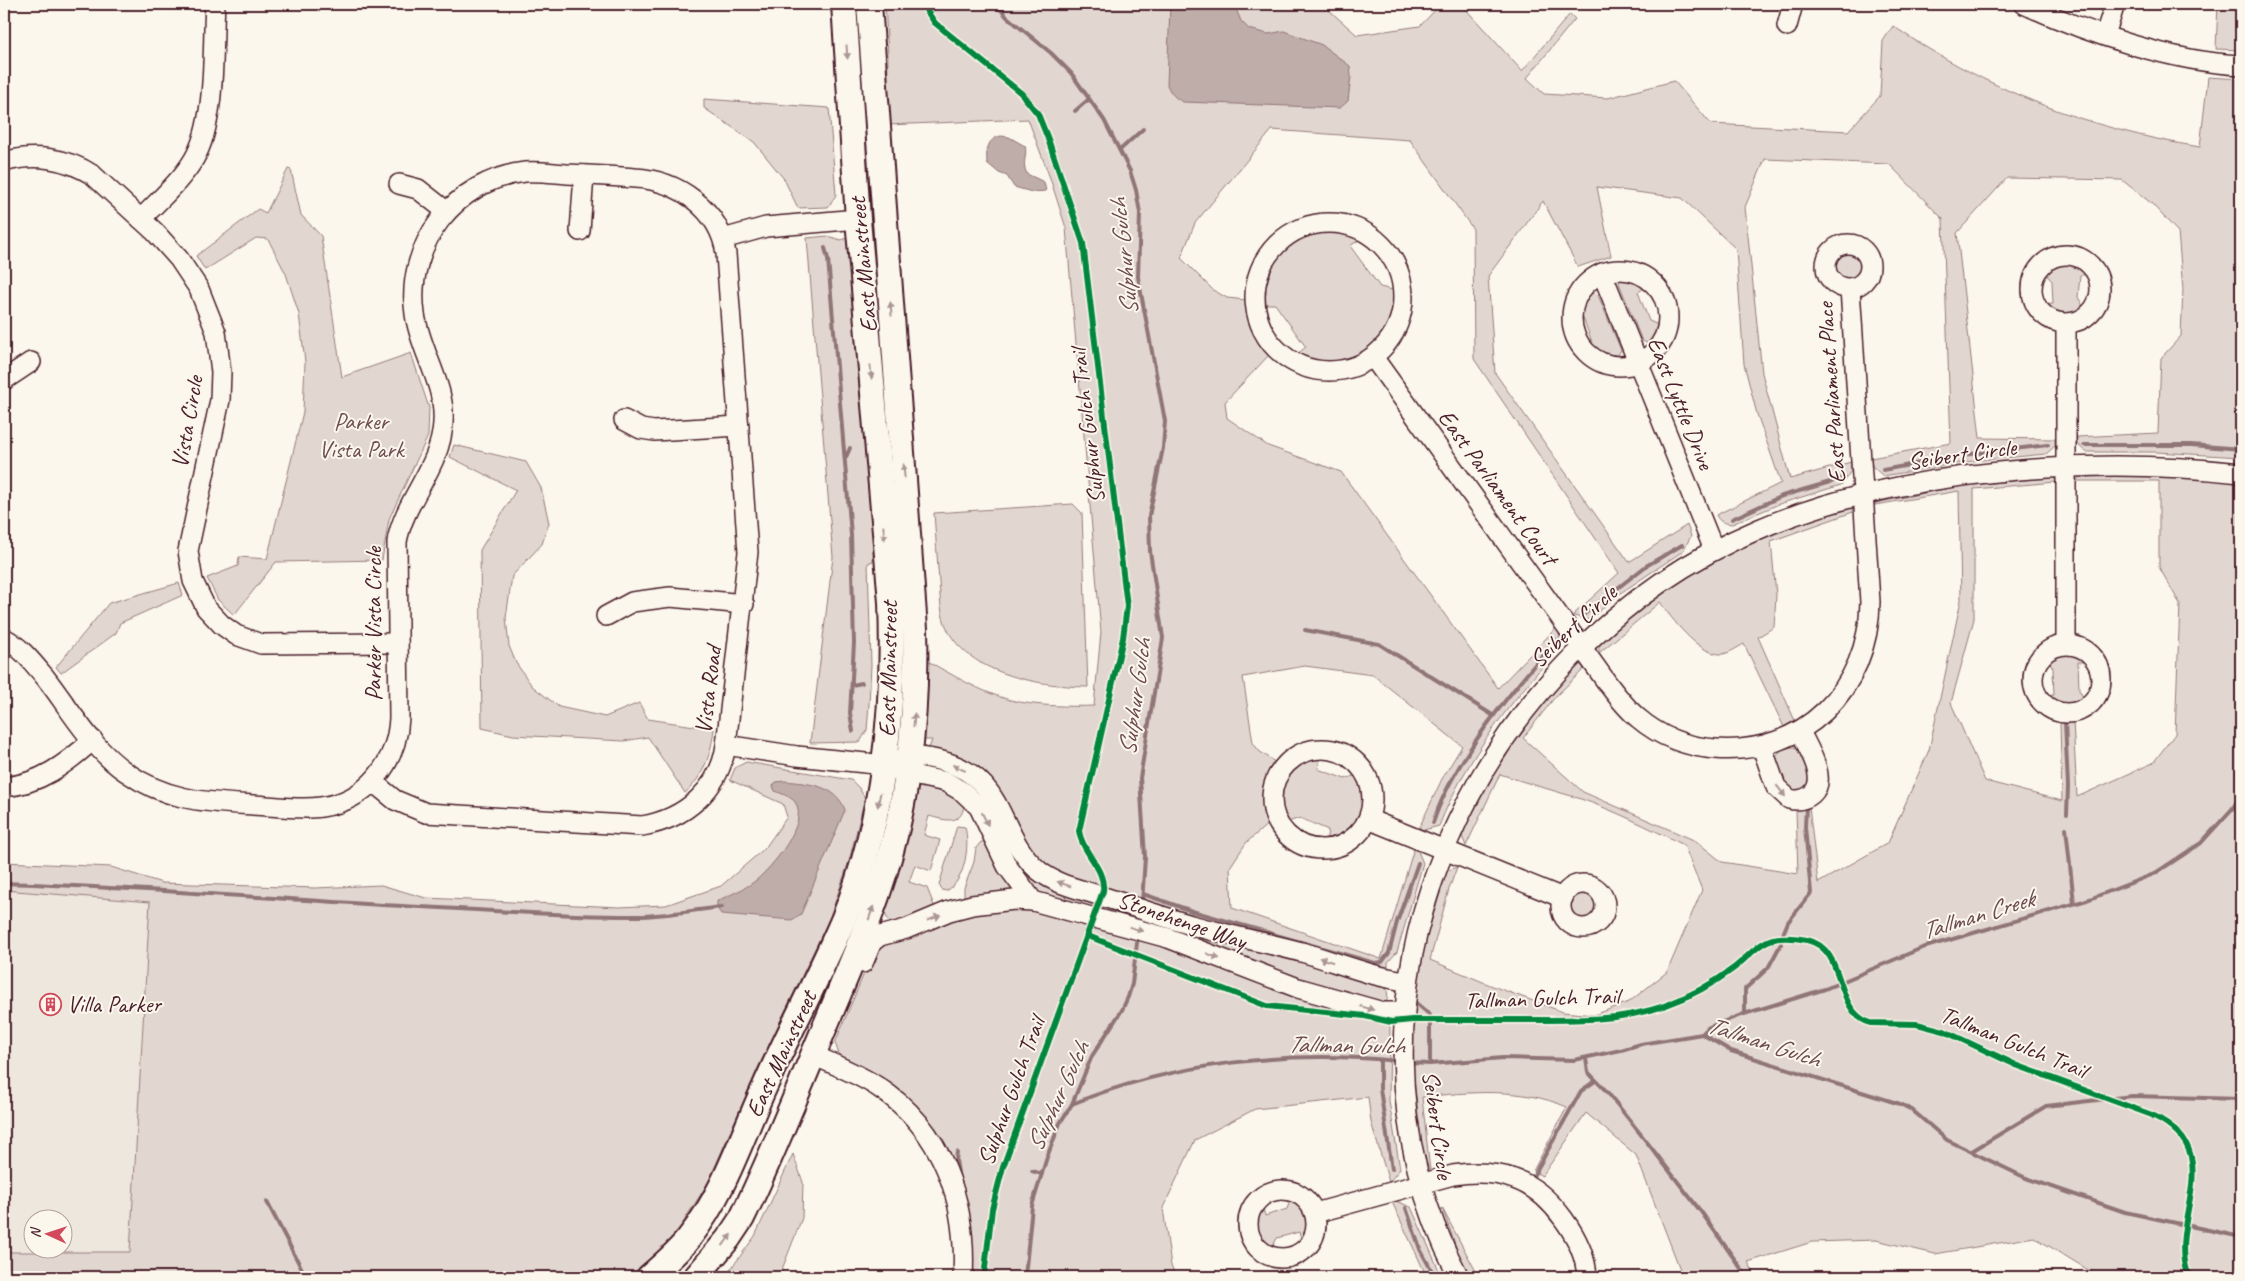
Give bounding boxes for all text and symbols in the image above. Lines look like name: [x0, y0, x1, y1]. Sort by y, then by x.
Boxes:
one-way arrow: [844, 45, 852, 61]
street label: East Mainstreet: [842, 194, 884, 334]
water label: Sulphur Gulch: [1102, 195, 1146, 317]
street label: East Parliament Place: [1810, 299, 1852, 484]
one-way arrow: [886, 301, 894, 317]
street label: East Lyttle Drive: [1641, 332, 1722, 476]
street label: Sulphur Gulch Trail: [1062, 343, 1111, 505]
one-way arrow: [867, 364, 875, 380]
street label: Vista Circle: [164, 371, 210, 470]
street label: East Parliament Court: [1432, 403, 1566, 573]
park label: Parker Vista Park: [318, 406, 406, 464]
street label: Seibert Circle: [1906, 431, 2020, 476]
one-way arrow: [899, 463, 907, 479]
one-way arrow: [880, 526, 888, 542]
street label: Parker Vista Circle: [358, 545, 388, 701]
street label: Seibert Circle: [1523, 576, 1625, 674]
street label: East Mainstreet: [872, 599, 904, 737]
water label: Sulphur Gulch: [1111, 635, 1159, 757]
street label: Vista Road: [688, 641, 729, 736]
one-way arrow: [910, 712, 918, 728]
one-way arrow: [952, 763, 966, 771]
one-way arrow: [1775, 784, 1786, 797]
one-way arrow: [874, 792, 882, 808]
one-way arrow: [981, 812, 989, 826]
one-way arrow: [1056, 880, 1071, 888]
water label: Tallman Creek: [1917, 881, 2042, 947]
street label: Stonehenge Way: [1114, 884, 1252, 957]
one-way arrow: [868, 905, 875, 920]
one-way arrow: [927, 913, 941, 921]
one-way arrow: [1129, 925, 1144, 933]
one-way arrow: [1206, 953, 1221, 960]
one-way arrow: [1319, 956, 1334, 963]
street label: Tallman Gulch Trail: [1464, 980, 1624, 1016]
street label: East Mainstreet: [739, 984, 824, 1122]
place label: Villa Parker: [67, 989, 163, 1019]
building icon: Villa Parker: [39, 992, 63, 1016]
street label: Tallman Gulch Trail: [1936, 999, 2095, 1086]
one-way arrow: [1360, 1004, 1375, 1012]
street label: Sulphur Gulch Trail: [970, 1009, 1053, 1169]
water label: Tallman Gulch: [1703, 1009, 1826, 1076]
water label: Tallman Gulch: [1287, 1028, 1407, 1062]
water label: Sulphur Gulch: [1019, 1034, 1098, 1156]
street label: Seibert Circle: [1416, 1069, 1461, 1183]
north arrow: [22, 1208, 72, 1258]
text: N: [27, 1226, 44, 1238]
one-way arrow: [722, 1233, 732, 1247]

